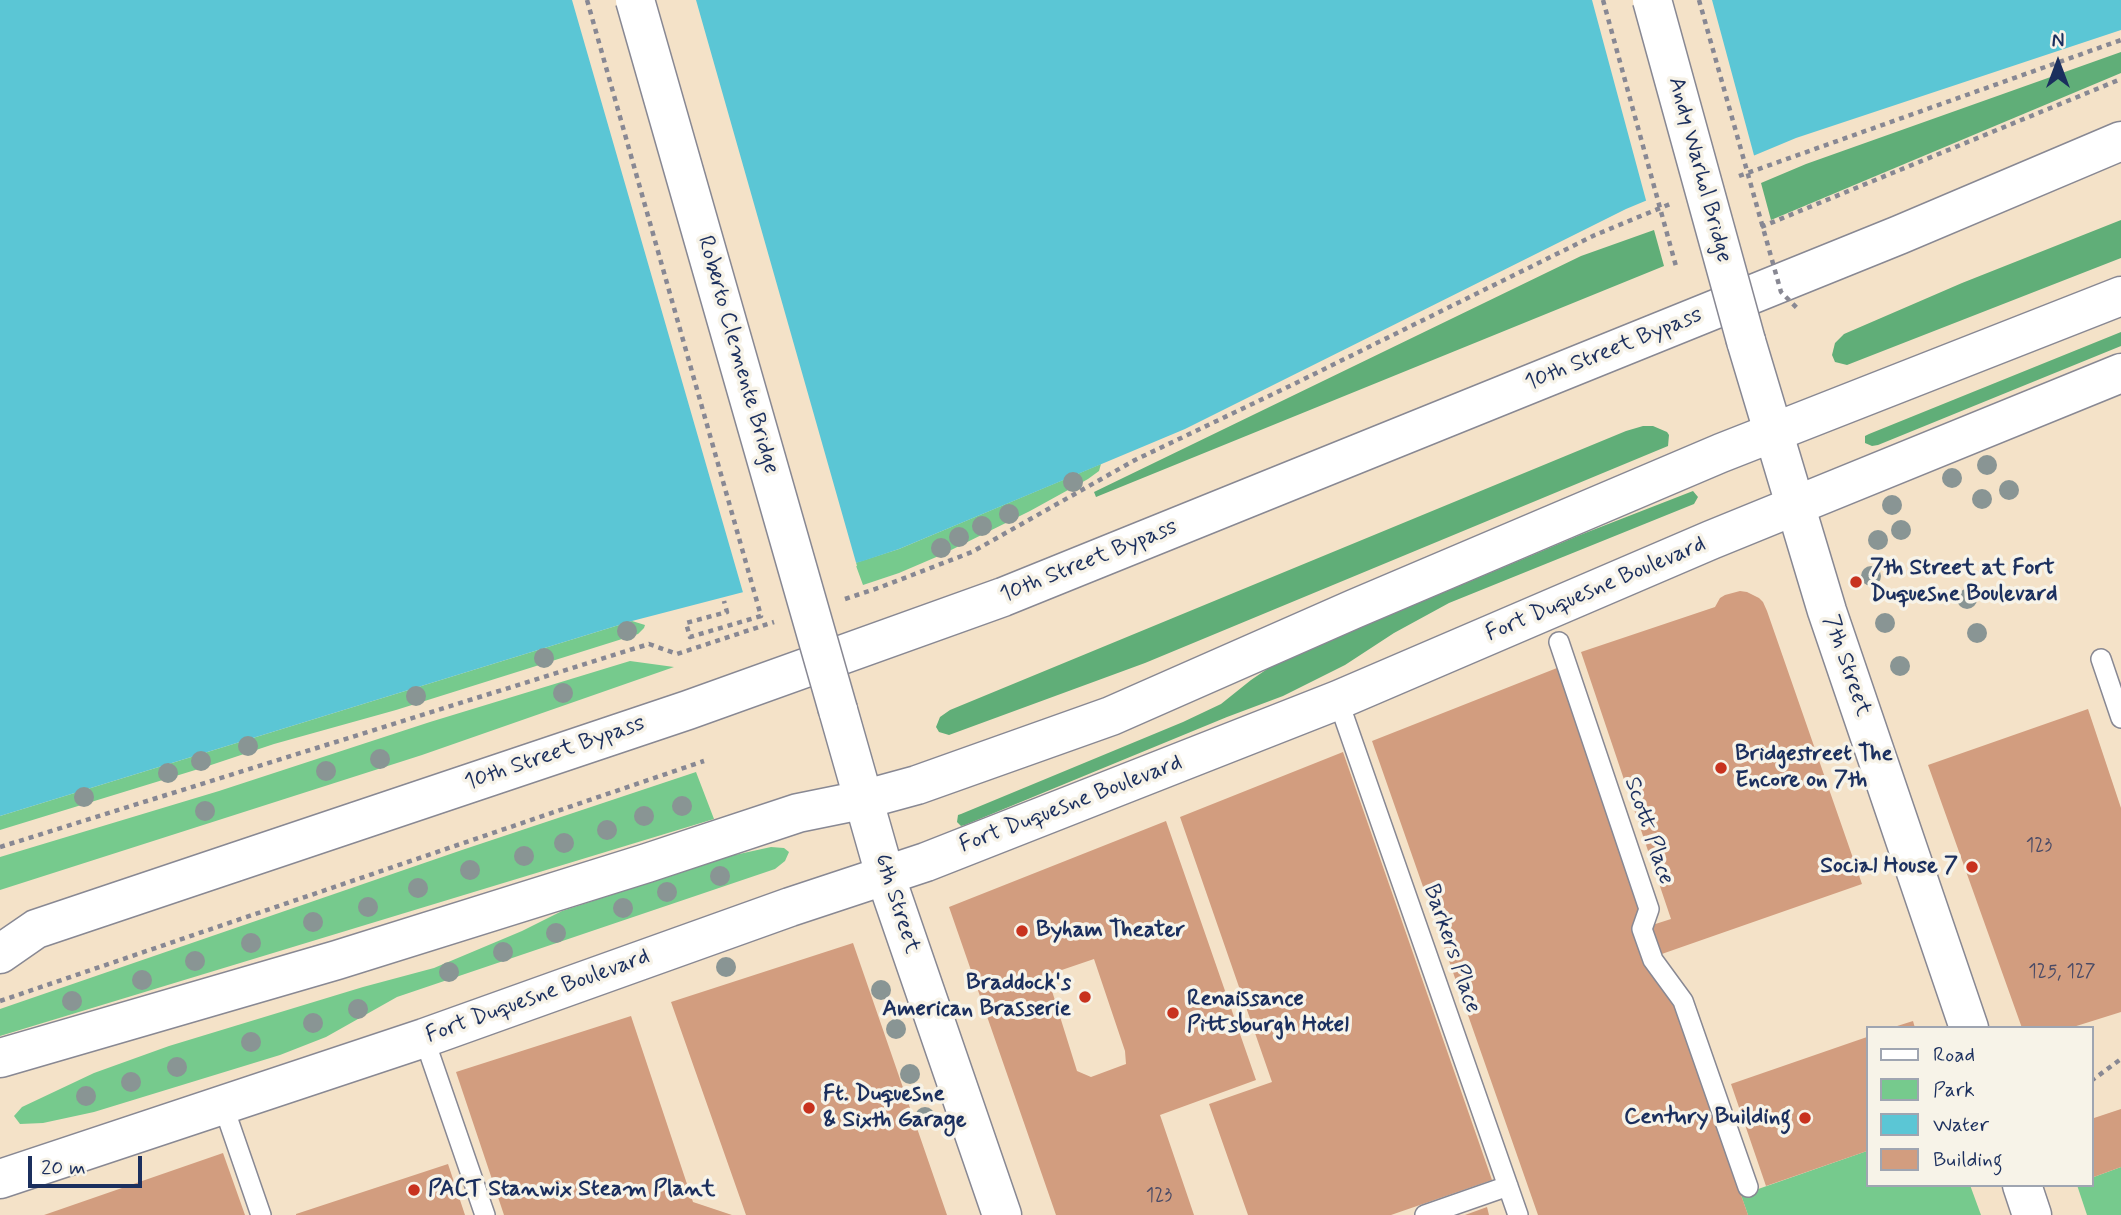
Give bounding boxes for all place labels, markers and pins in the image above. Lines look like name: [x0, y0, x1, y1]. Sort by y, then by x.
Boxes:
place label: 7th Street at Fort Duquesne Boulevard: [1870, 555, 2057, 609]
marker: 7th Street at Fort Duquesne Boulevard: [1848, 574, 1864, 590]
place label: Bridgestreet The Encore on 7th: [1735, 741, 1893, 795]
marker: Bridgestreet The Encore on 7th: [1713, 760, 1729, 776]
place label: Social House 7: [1820, 853, 1958, 881]
marker: Social House 7: [1964, 859, 1980, 875]
place label: Byham Theater: [1036, 917, 1185, 945]
marker: Byham Theater: [1014, 923, 1030, 939]
place label: Braddock's American Brasserie: [882, 970, 1071, 1024]
place label: Renaissance Pittsburgh Hotel: [1187, 986, 1349, 1040]
marker: Braddock's American Brasserie: [1077, 989, 1093, 1005]
marker: Renaissance Pittsburgh Hotel: [1165, 1005, 1181, 1021]
place label: Ft. Duquesne & Sixth Garage: [823, 1081, 967, 1135]
marker: Ft. Duquesne & Sixth Garage: [801, 1100, 817, 1116]
place label: Century Building: [1624, 1104, 1791, 1132]
marker: Century Building: [1797, 1110, 1813, 1126]
place label: PACT Stanwix Steam Plant: [428, 1176, 715, 1204]
marker: PACT Stanwix Steam Plant: [406, 1182, 422, 1198]

